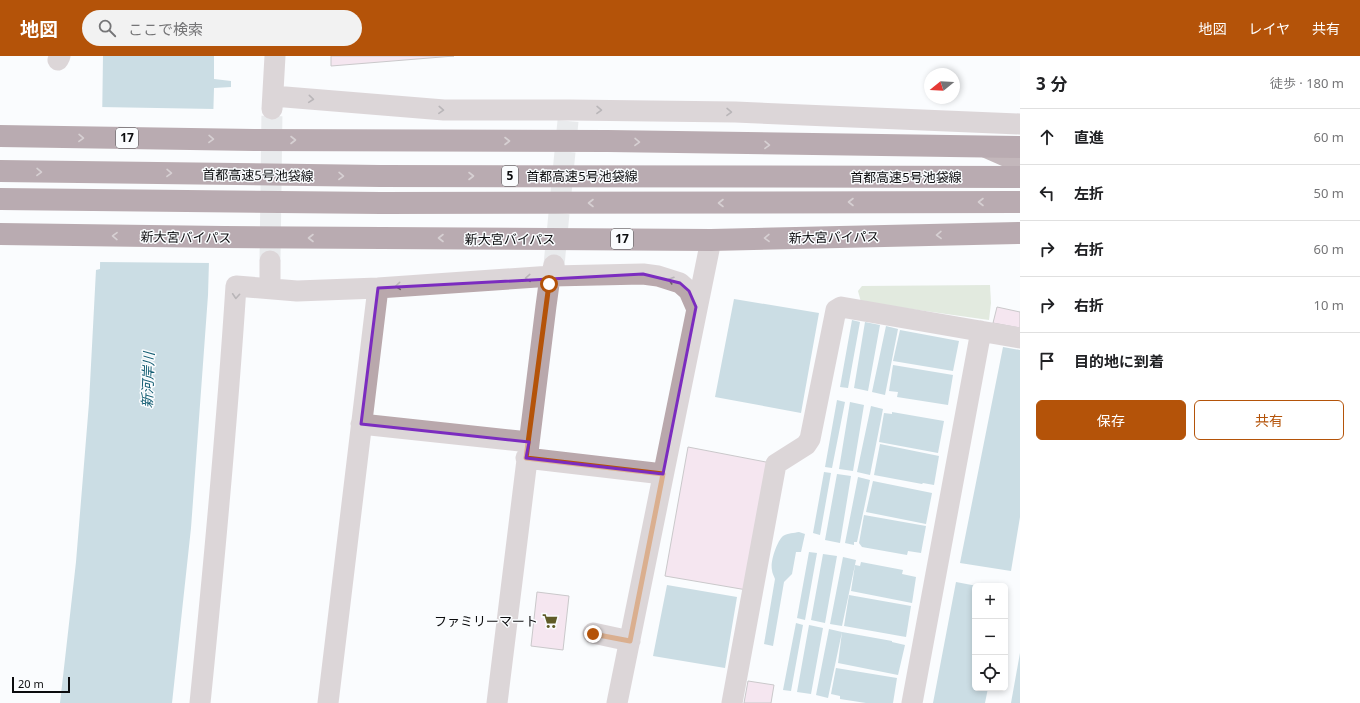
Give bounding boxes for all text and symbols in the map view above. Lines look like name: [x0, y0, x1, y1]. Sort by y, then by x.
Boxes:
search box: [82, 10, 362, 46]
text: 地図: [20, 16, 58, 42]
icon: search: [96, 17, 118, 39]
text: ここで検索: [128, 19, 203, 39]
text: 地図: [1198, 19, 1226, 38]
text: レイヤ: [1248, 19, 1290, 38]
text: 共有: [1312, 19, 1340, 38]
north arrow: [924, 68, 960, 104]
text: 3 分: [1036, 72, 1067, 95]
text: 徒歩 · 180 m: [1270, 74, 1344, 92]
one-way arrow: [308, 94, 314, 103]
one-way arrow: [438, 105, 444, 114]
one-way arrow: [596, 106, 602, 114]
one-way arrow: [726, 108, 732, 116]
icon: ahead: [1036, 126, 1058, 148]
text: 直進: [1074, 127, 1104, 147]
road number: 17: [116, 128, 138, 148]
text: 60 m: [1314, 128, 1344, 146]
one-way arrow: [78, 133, 84, 142]
one-way arrow: [208, 135, 214, 144]
one-way arrow: [290, 136, 296, 144]
one-way arrow: [504, 137, 510, 145]
one-way arrow: [634, 138, 640, 146]
one-way arrow: [764, 140, 770, 149]
street label: 首都高速5号池袋線: [202, 165, 314, 185]
road number: 5: [502, 166, 518, 186]
street label: 首都高速5号池袋線: [526, 167, 638, 185]
one-way arrow: [36, 168, 42, 176]
street label: 首都高速5号池袋線: [850, 168, 962, 186]
one-way arrow: [166, 169, 172, 177]
one-way arrow: [338, 172, 344, 180]
one-way arrow: [468, 172, 474, 180]
icon: left: [1036, 182, 1058, 204]
text: 左折: [1074, 183, 1104, 203]
text: 50 m: [1314, 184, 1344, 202]
one-way arrow: [848, 198, 854, 206]
one-way arrow: [978, 198, 984, 206]
one-way arrow: [588, 199, 594, 207]
one-way arrow: [718, 199, 724, 207]
street label: 新大宮バイパス: [140, 227, 232, 247]
street label: 新大宮バイパス: [788, 227, 880, 247]
road number: 17: [611, 229, 633, 249]
street label: 新大宮バイパス: [465, 230, 555, 248]
one-way arrow: [936, 231, 942, 239]
one-way arrow: [112, 232, 118, 240]
one-way arrow: [308, 234, 314, 242]
one-way arrow: [438, 234, 444, 242]
one-way arrow: [764, 234, 770, 243]
icon: right: [1036, 238, 1058, 260]
text: 右折: [1074, 239, 1104, 259]
text: 60 m: [1314, 240, 1344, 258]
one-way arrow: [525, 273, 531, 282]
route start: [540, 275, 558, 293]
one-way arrow: [667, 277, 674, 285]
one-way arrow: [395, 282, 401, 291]
one-way arrow: [231, 293, 240, 299]
icon: right: [1036, 294, 1058, 316]
text: 右折: [1074, 295, 1104, 315]
text: 10 m: [1314, 296, 1344, 314]
water label: 新河岸川: [137, 350, 158, 408]
icon: arrive: [1036, 350, 1058, 372]
text: 目的地に到着: [1074, 351, 1164, 371]
button: 保存: [1036, 400, 1186, 440]
button: 共有: [1194, 400, 1344, 440]
map controls: [972, 583, 1008, 691]
button: +: [972, 583, 1008, 619]
place label: ファミリーマート: [434, 612, 538, 630]
supermarket icon: ファミリーマート: [541, 612, 559, 630]
button: −: [972, 619, 1008, 655]
route end: [584, 625, 602, 643]
button: locate: [972, 655, 1008, 691]
scale bar: [12, 675, 70, 694]
text: 20 m: [18, 676, 44, 691]

